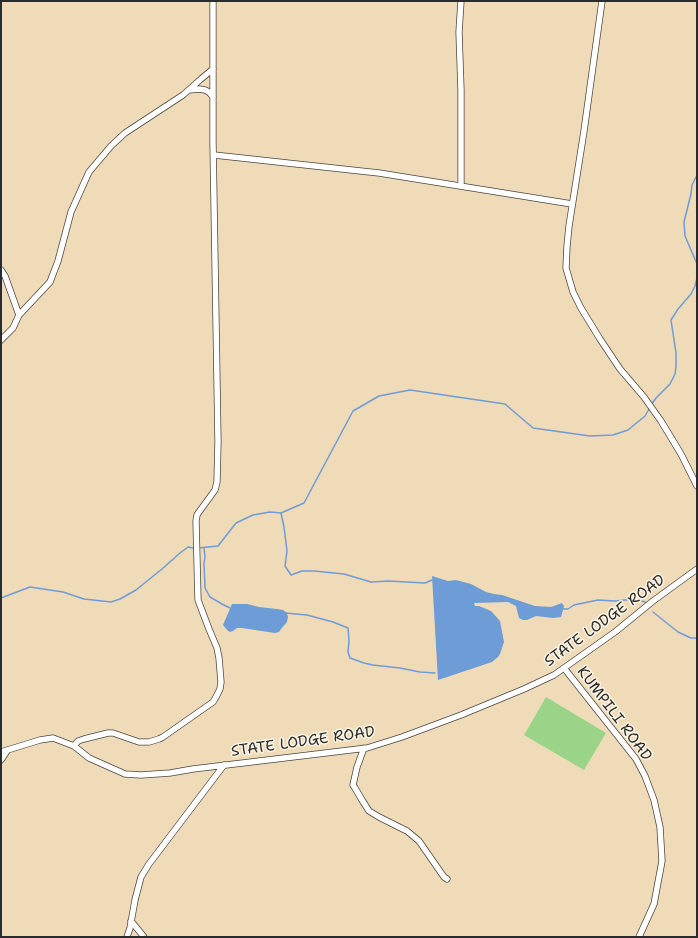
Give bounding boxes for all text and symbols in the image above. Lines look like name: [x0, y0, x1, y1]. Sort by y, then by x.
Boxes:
street label: STATE LODGE ROAD: [541, 571, 669, 671]
street label: KUMPILI ROAD: [573, 663, 655, 765]
street label: STATE LODGE ROAD: [230, 723, 376, 761]

